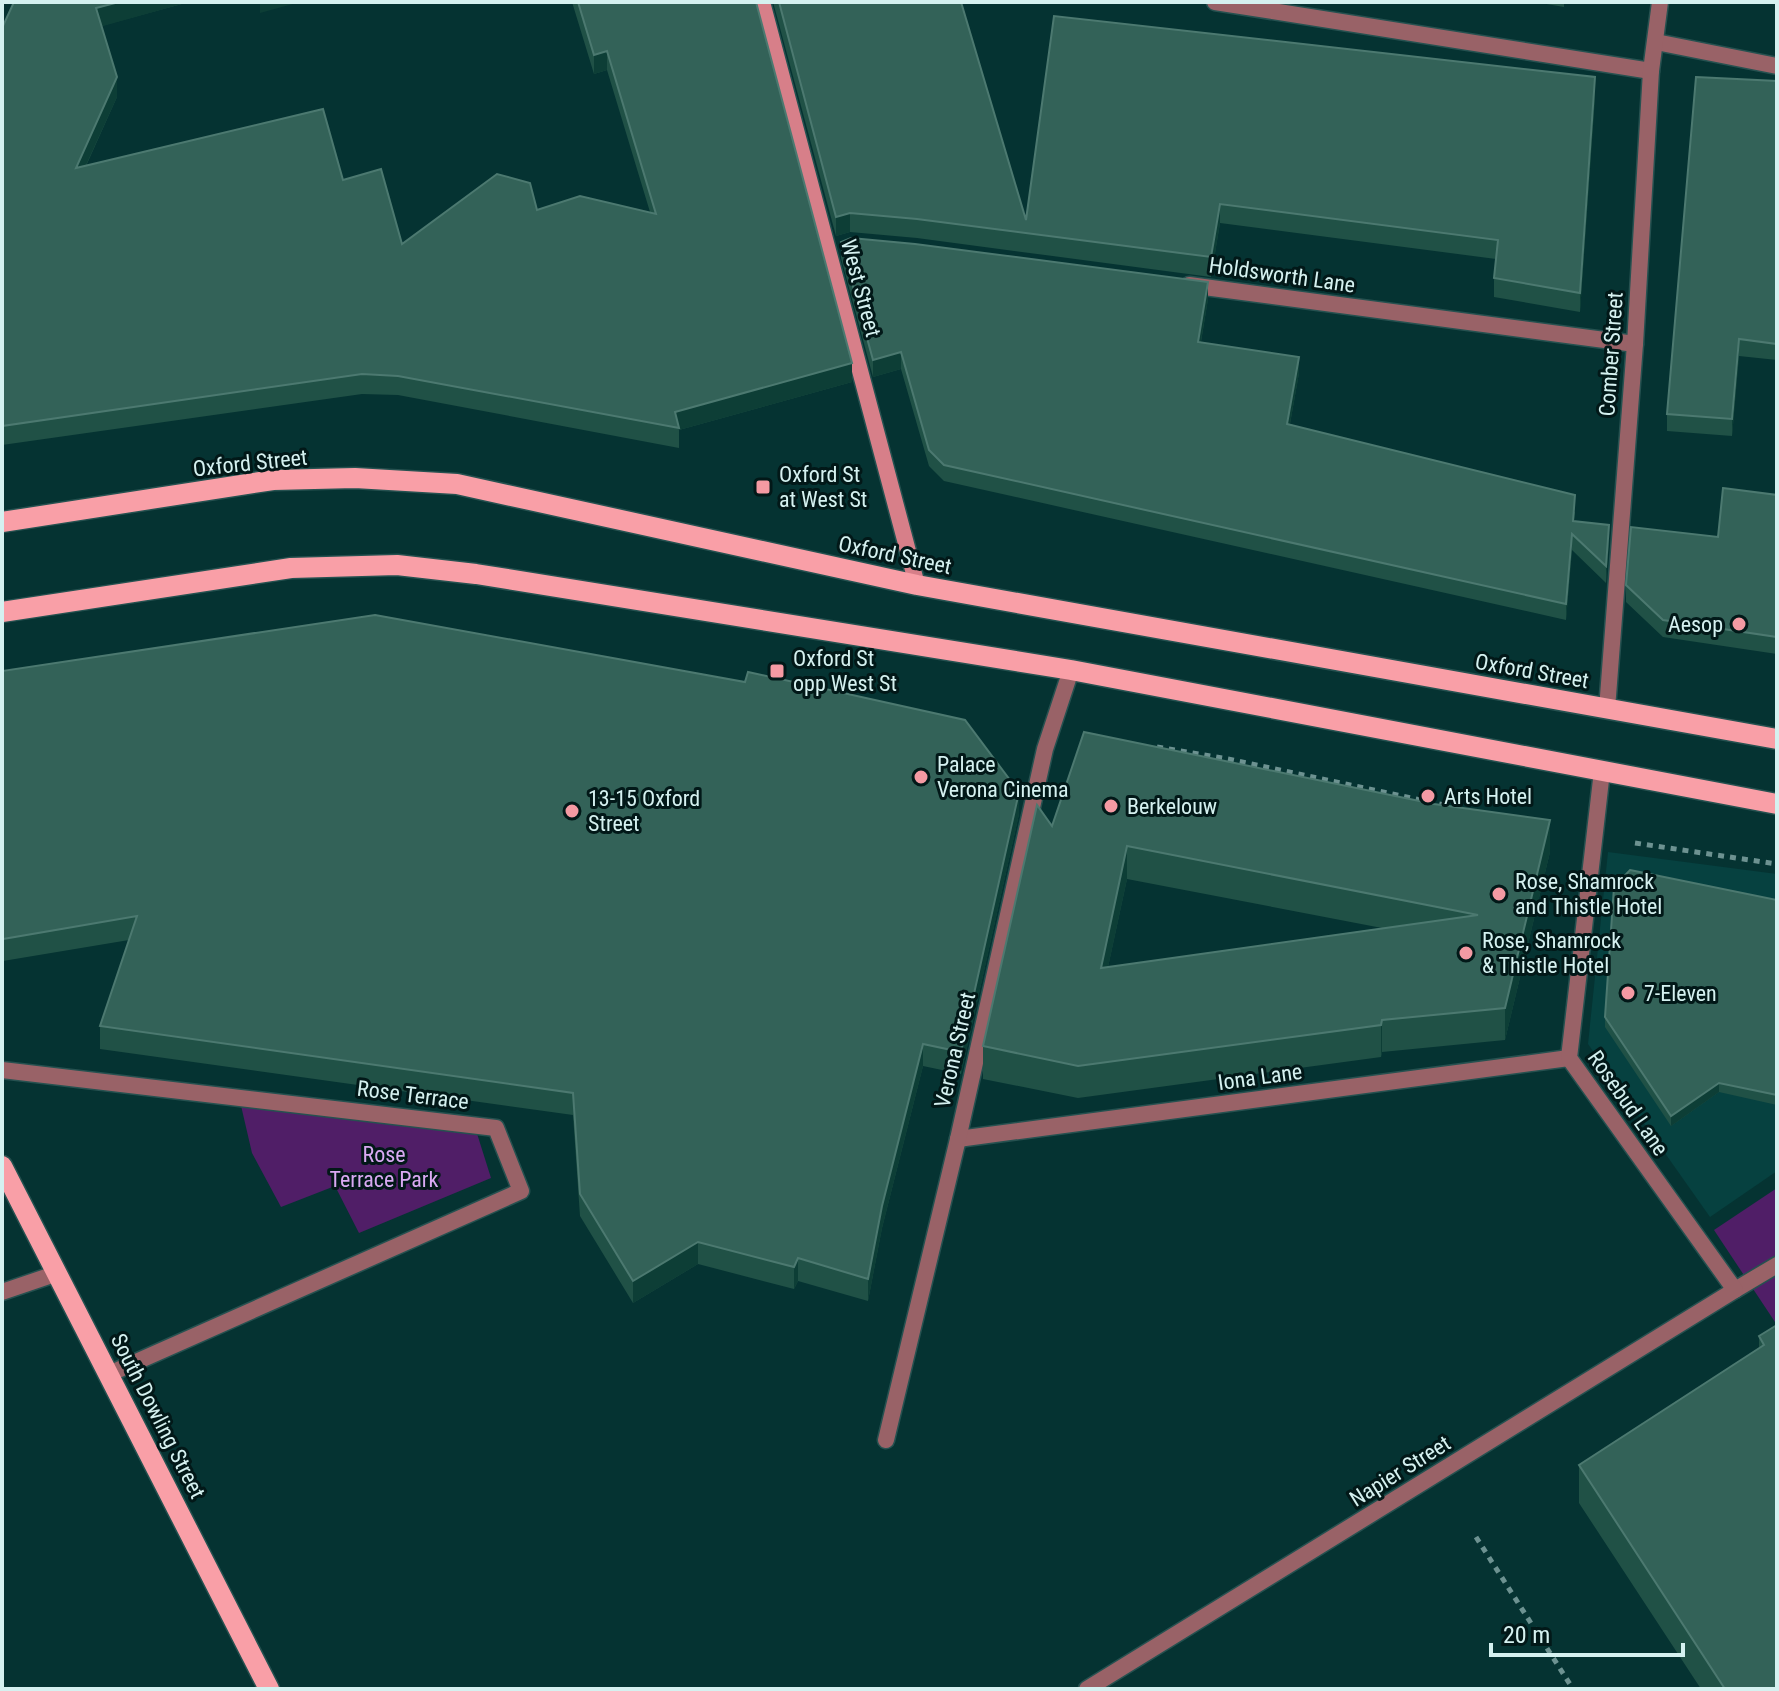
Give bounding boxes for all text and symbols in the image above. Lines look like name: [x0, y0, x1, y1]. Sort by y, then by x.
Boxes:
street label: West Street: [836, 237, 886, 339]
street label: Holdsworth Lane: [1207, 252, 1357, 298]
street label: Comber Street: [1594, 291, 1628, 417]
street label: Oxford Street: [192, 445, 308, 481]
place label: Oxford St at West St: [779, 462, 867, 512]
marker: Oxford St at West St: [754, 478, 772, 496]
street label: Oxford Street: [836, 531, 954, 579]
place label: Aesop: [1668, 612, 1723, 637]
marker: Aesop: [1730, 615, 1748, 633]
place label: Oxford St opp West St: [793, 646, 897, 696]
street label: Oxford Street: [1473, 649, 1591, 693]
marker: Oxford St opp West St: [768, 662, 786, 680]
place label: Palace Verona Cinema: [937, 752, 1069, 802]
marker: Palace Verona Cinema: [912, 768, 930, 786]
place label: Arts Hotel: [1444, 784, 1532, 809]
place label: 13-15 Oxford Street: [588, 786, 700, 836]
marker: Arts Hotel: [1419, 787, 1437, 805]
place label: Berkelouw: [1127, 794, 1217, 819]
marker: Berkelouw: [1102, 797, 1120, 815]
marker: 13-15 Oxford Street: [563, 802, 581, 820]
place label: Rose, Shamrock and Thistle Hotel: [1515, 869, 1662, 919]
marker: Rose, Shamrock and Thistle Hotel: [1490, 885, 1508, 903]
place label: Rose, Shamrock & Thistle Hotel: [1482, 928, 1621, 978]
marker: Rose, Shamrock & Thistle Hotel: [1457, 944, 1475, 962]
place label: 7-Eleven: [1644, 981, 1717, 1006]
marker: 7-Eleven: [1619, 984, 1637, 1002]
street label: Verona Street: [930, 990, 980, 1110]
street label: Rosebud Lane: [1583, 1046, 1673, 1160]
street label: Iona Lane: [1216, 1059, 1304, 1095]
street label: Rose Terrace: [356, 1076, 470, 1114]
park label: Rose Terrace Park: [330, 1142, 439, 1192]
street label: South Dowling Street: [106, 1330, 210, 1502]
street label: Napier Street: [1345, 1430, 1455, 1512]
scale bar: [1491, 1607, 1683, 1657]
text: 20 m: [1503, 1621, 1550, 1649]

